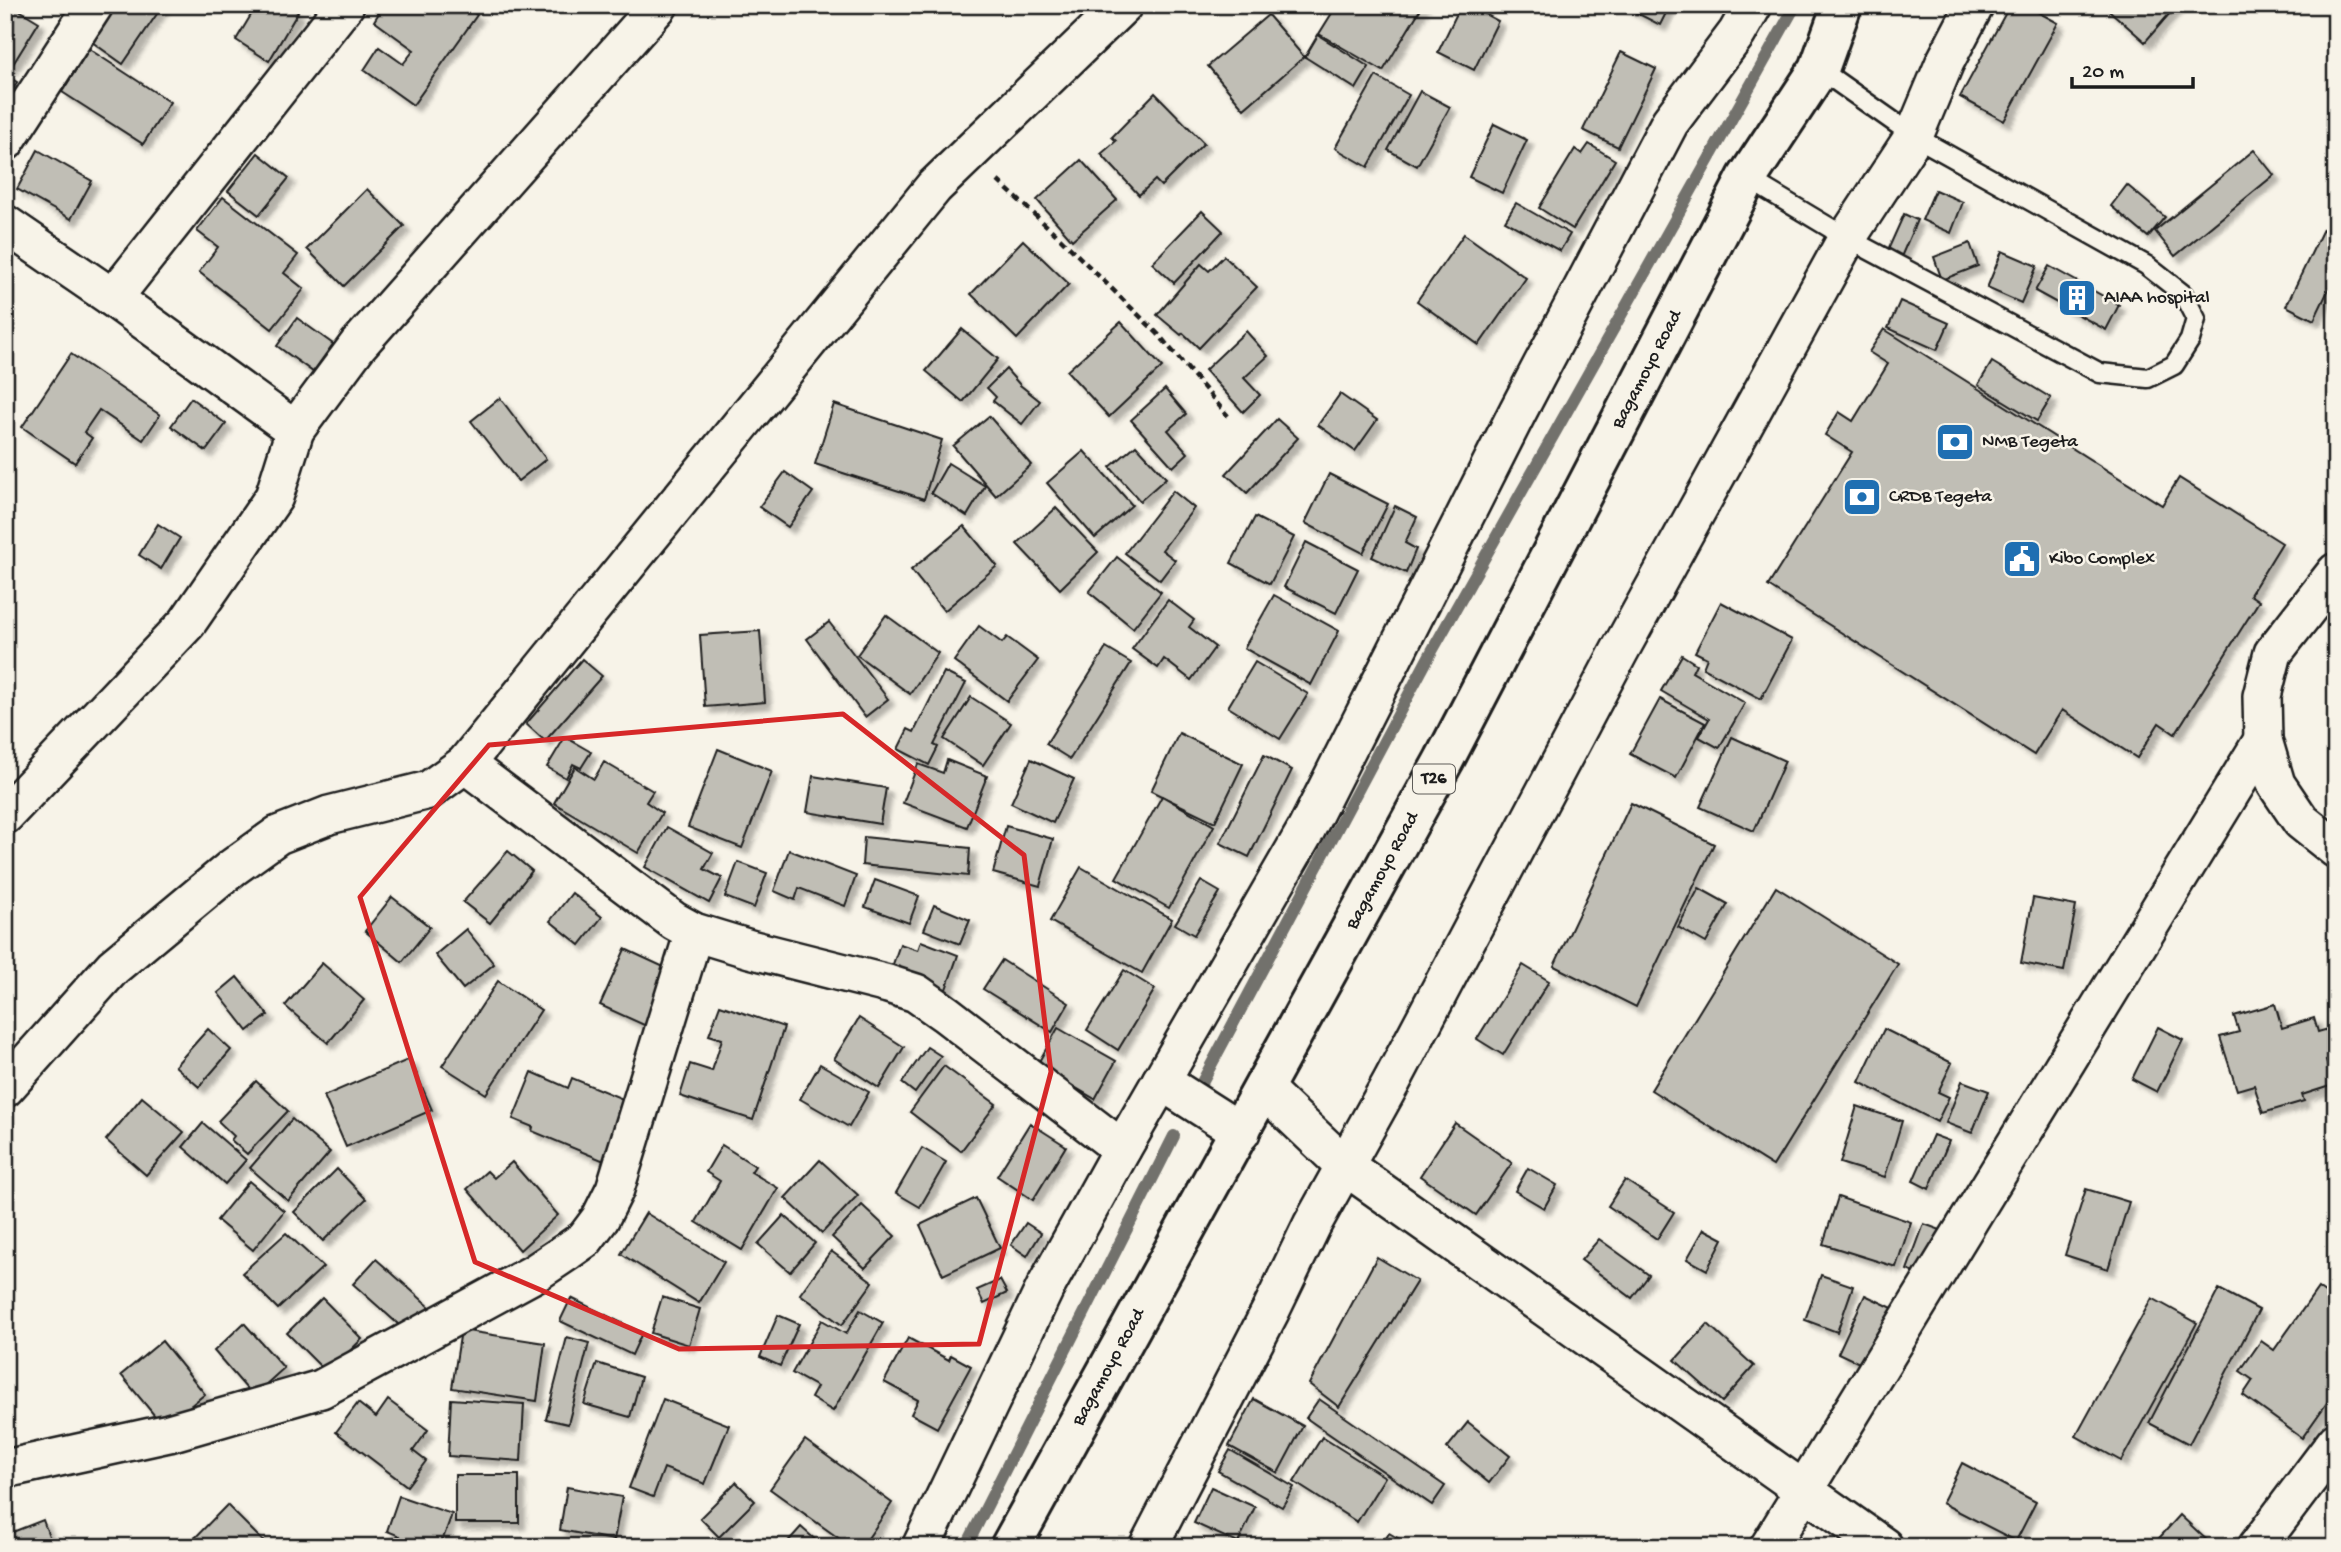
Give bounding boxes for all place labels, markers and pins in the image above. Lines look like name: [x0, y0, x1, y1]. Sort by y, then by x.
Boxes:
building icon: AIAA hospital: [2056, 277, 2098, 319]
place label: AIAA hospital: [2104, 287, 2210, 310]
bank icon: NMB Tegeta: [1934, 421, 1976, 463]
place label: NMB Tegeta: [1982, 431, 2079, 454]
bank icon: CRDB Tegeta: [1841, 476, 1883, 518]
place label: CRDB Tegeta: [1889, 486, 1993, 509]
public building icon: Kibo Complex: [2001, 538, 2043, 580]
place label: Kibo Complex: [2049, 548, 2155, 571]

